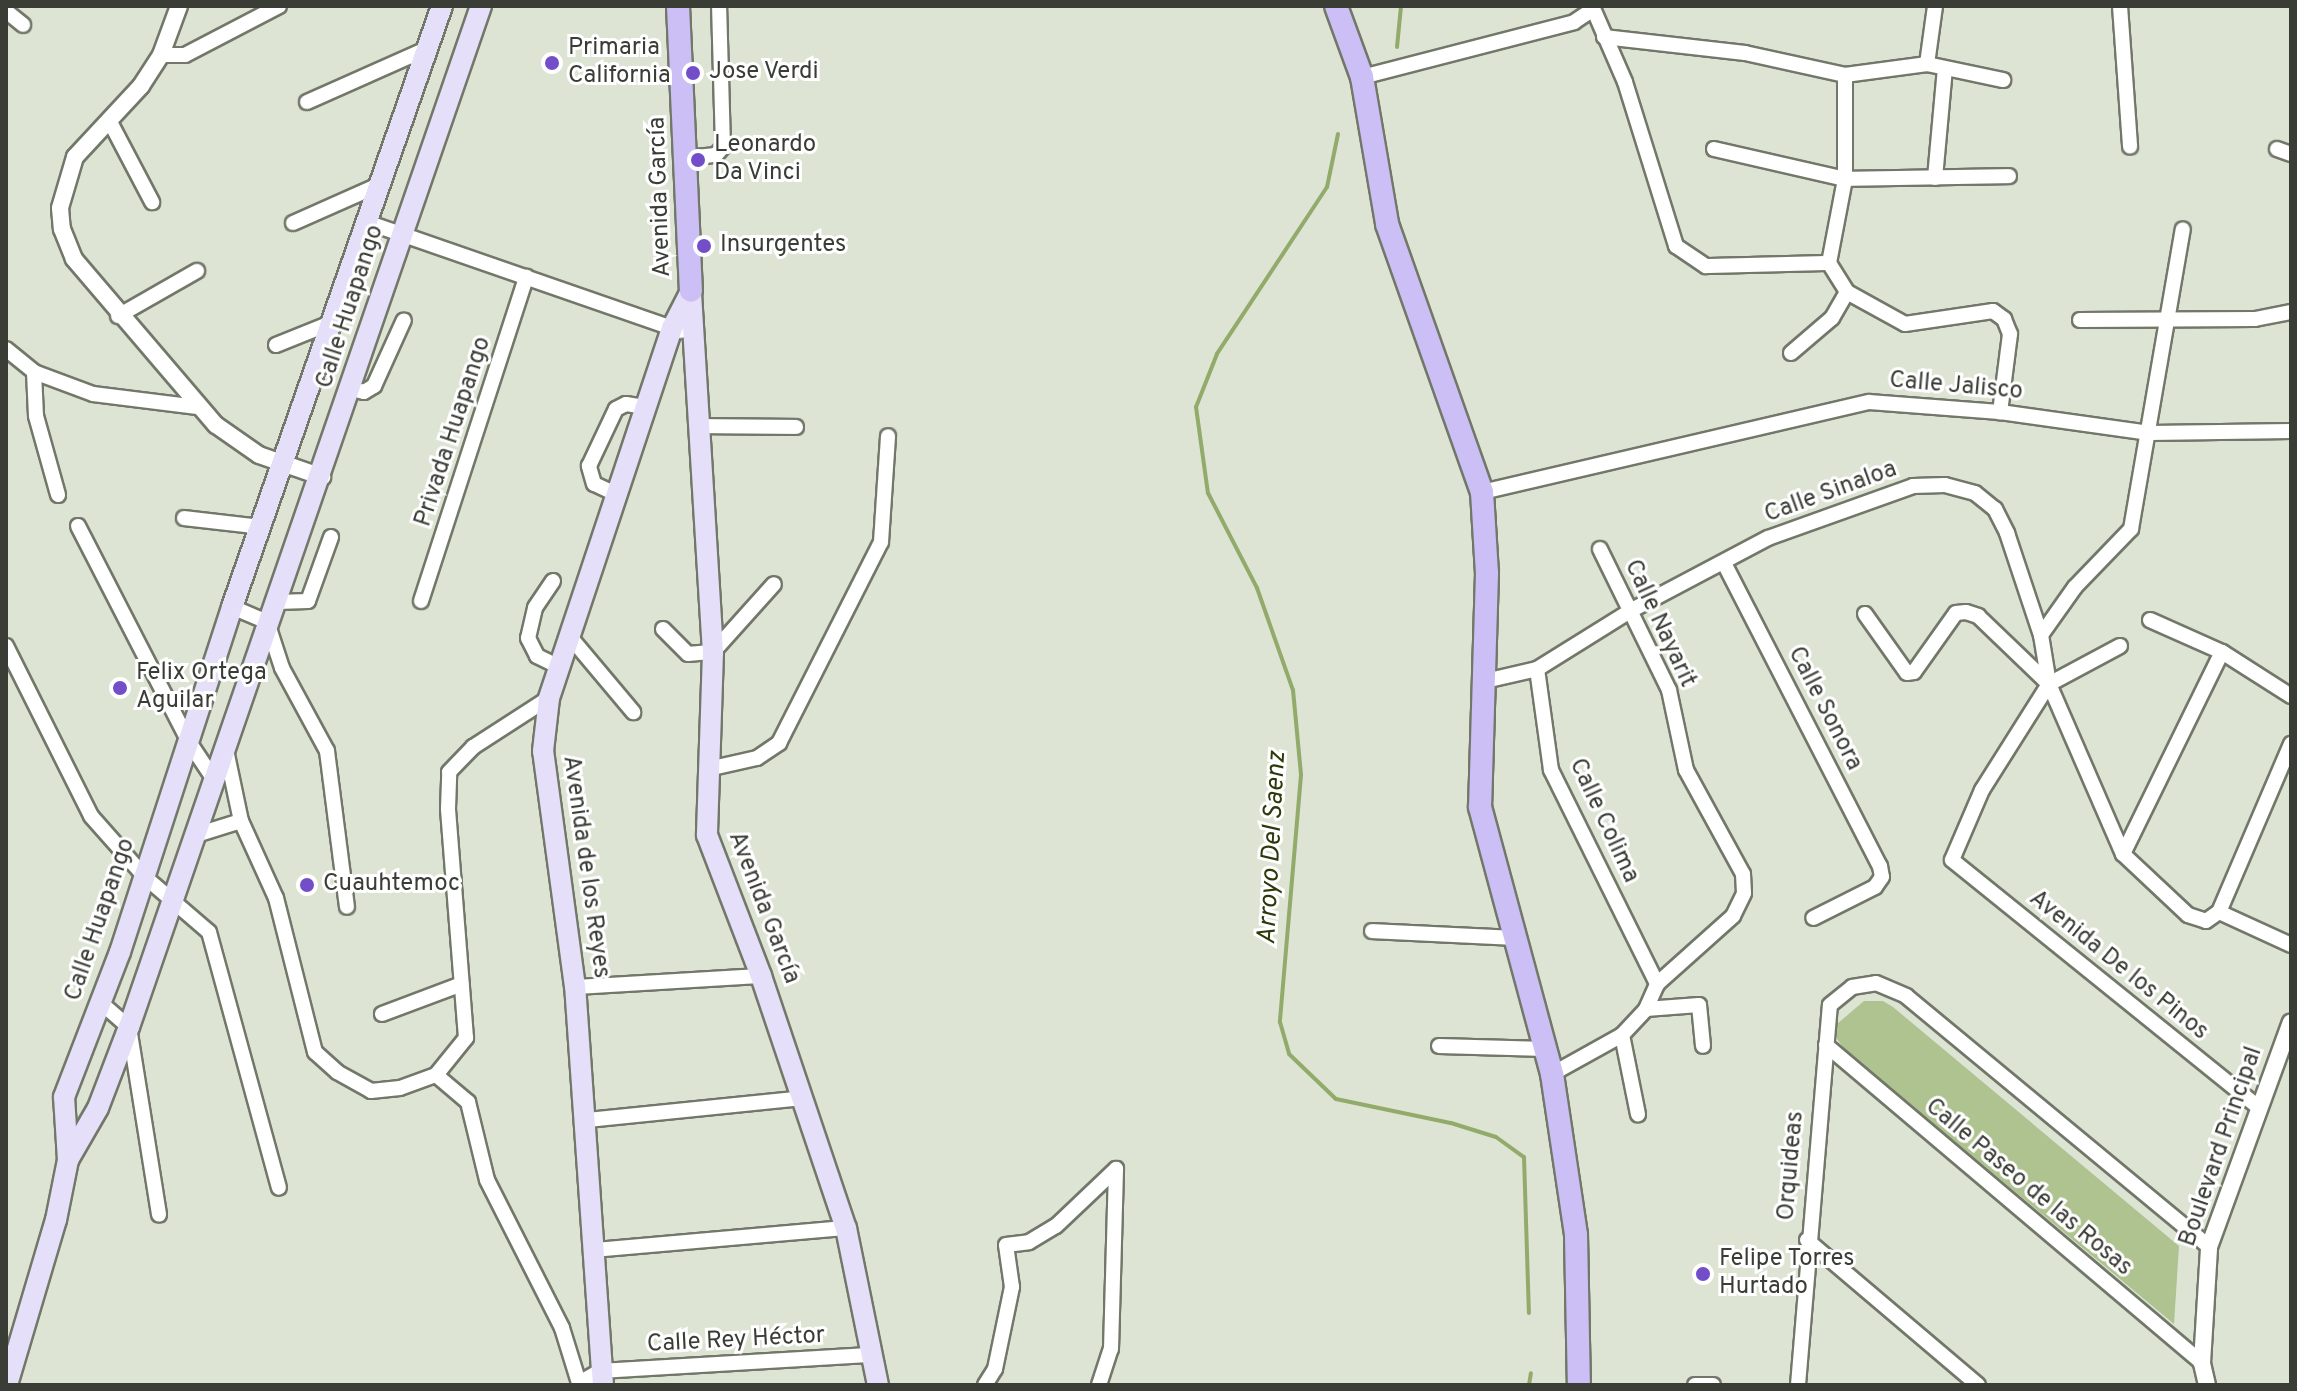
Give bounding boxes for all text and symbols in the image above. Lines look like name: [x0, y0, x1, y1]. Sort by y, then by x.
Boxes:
place label: Primaria California: [568, 35, 671, 91]
marker: Primaria California: [543, 54, 561, 72]
place label: Jose Verdi: [709, 59, 820, 87]
marker: Jose Verdi: [684, 64, 702, 82]
street label: Avenida García: [644, 116, 678, 278]
place label: Leonardo Da Vinci: [714, 132, 816, 188]
marker: Leonardo Da Vinci: [689, 151, 707, 169]
street label: Calle Huapango: [311, 222, 391, 392]
place label: Insurgentes: [720, 232, 846, 260]
marker: Insurgentes: [695, 237, 713, 255]
street label: Privada Huapango: [410, 333, 498, 531]
street label: Calle Jalisco: [1888, 367, 2024, 407]
street label: Calle Sinaloa: [1761, 456, 1901, 530]
street label: Calle Nayarit: [1617, 556, 1701, 692]
street label: Calle Sonora: [1780, 642, 1868, 776]
place label: Felix Ortega Aguilar: [136, 660, 267, 716]
marker: Felix Ortega Aguilar: [111, 679, 129, 697]
water label: Arroyo Del Saenz: [1252, 751, 1294, 945]
street label: Avenida de los Reyes: [555, 754, 615, 980]
street label: Calle Colima: [1562, 754, 1644, 888]
street label: Avenida García: [721, 828, 805, 988]
street label: Calle Huapango: [60, 835, 142, 1005]
place label: Cuauhtemoc: [323, 871, 460, 899]
marker: Cuauhtemoc: [298, 876, 316, 894]
street label: Avenida De los Pinos: [2023, 885, 2213, 1047]
street label: Boulevard Principal: [2174, 1043, 2270, 1251]
street label: Calle Paseo de las Rosas: [1919, 1093, 2137, 1283]
street label: Orquideas: [1773, 1110, 1811, 1222]
place label: Felipe Torres Hurtado: [1719, 1246, 1855, 1302]
marker: Felipe Torres Hurtado: [1694, 1265, 1712, 1283]
street label: Calle Rey Héctor: [646, 1322, 826, 1360]

